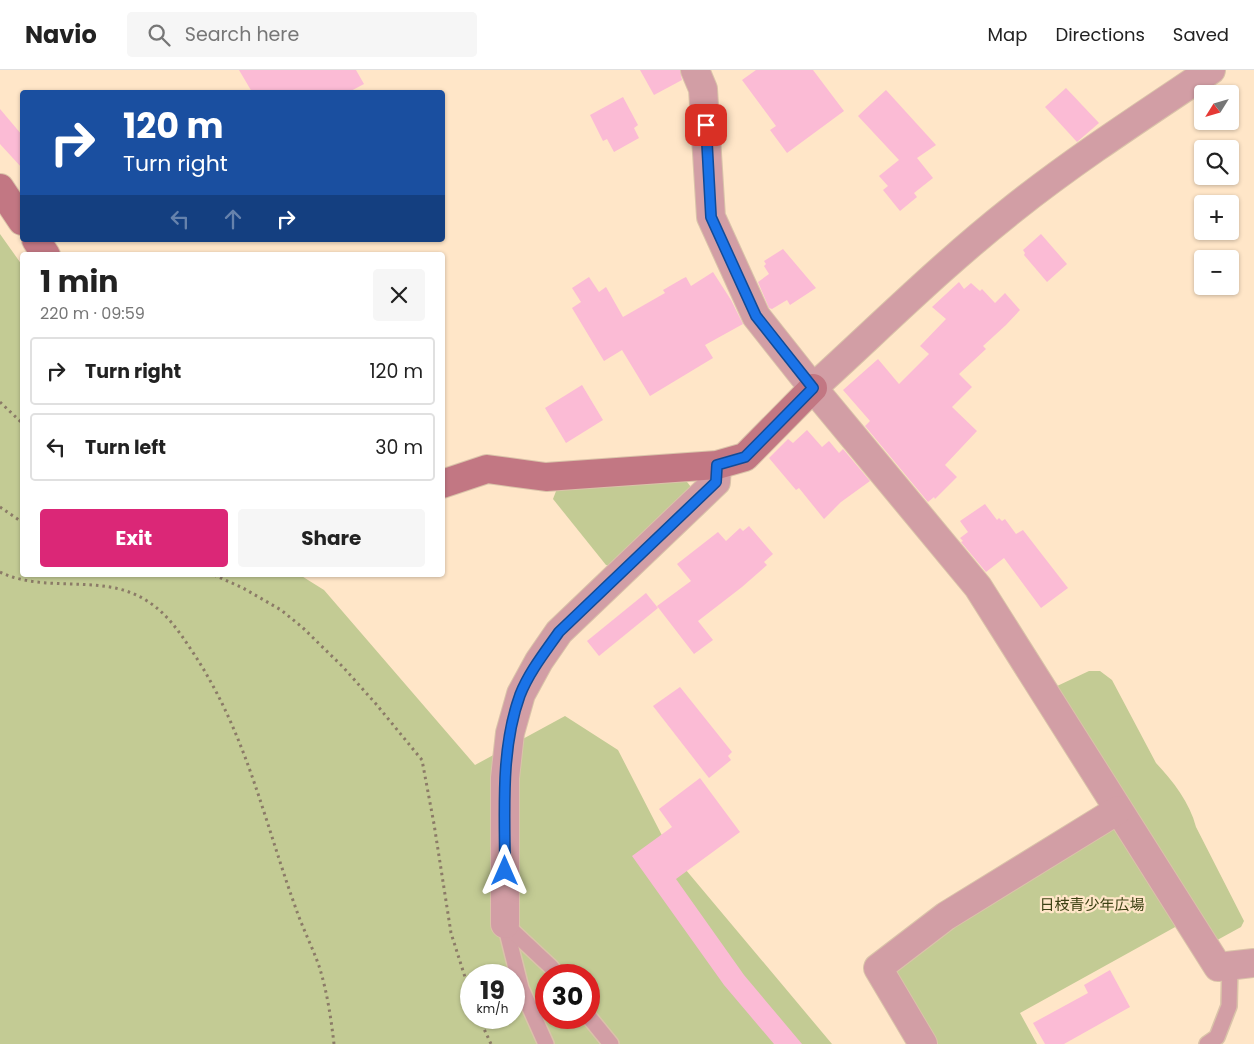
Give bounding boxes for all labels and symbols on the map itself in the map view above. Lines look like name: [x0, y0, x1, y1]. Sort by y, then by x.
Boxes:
north arrow: [1194, 85, 1239, 130]
pin: [685, 104, 727, 146]
position arrow: [478, 844, 530, 896]
park label: 日枝青少年広場: [1039, 894, 1145, 915]
speed limit sign: 30: [535, 964, 600, 1029]

